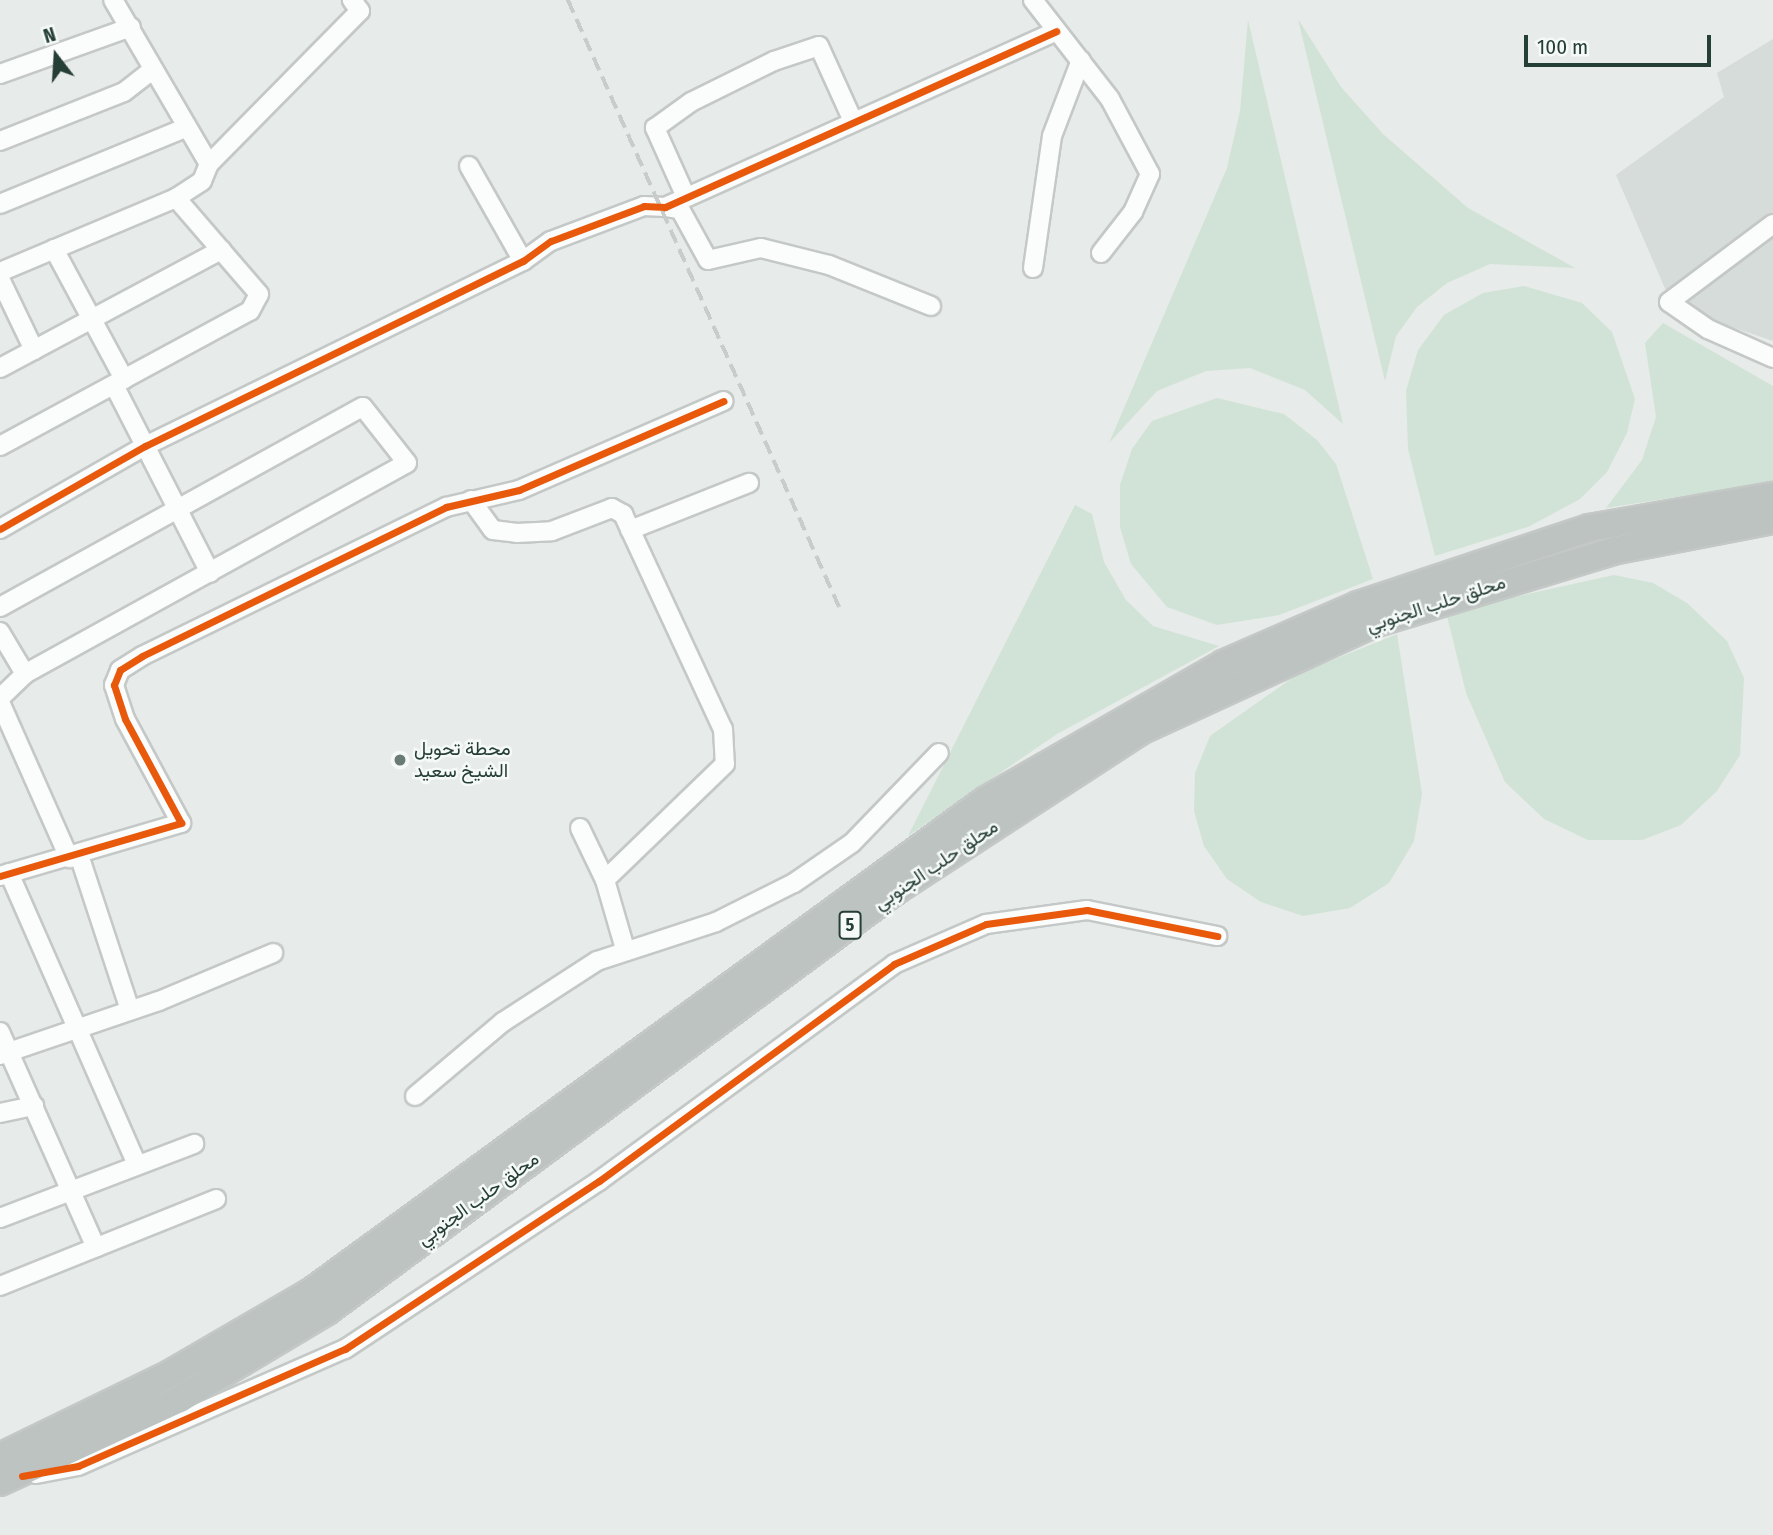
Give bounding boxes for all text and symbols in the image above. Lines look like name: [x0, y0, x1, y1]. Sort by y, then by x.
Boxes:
north arrow: [21, 21, 91, 91]
scale bar: [1528, 21, 1715, 65]
text: N: [41, 23, 59, 48]
text: 100 m: [1537, 34, 1588, 60]
street label: محلق حلب الجنوبي: [1364, 571, 1508, 637]
place label: محطة تحويل الشيخ سعيد: [414, 738, 511, 782]
marker: محطة تحويل الشيخ سعيد: [392, 752, 408, 768]
street label: محلق حلب الجنوبي: [870, 815, 1002, 915]
road number: 5: [838, 910, 862, 940]
street label: محلق حلب الجنوبي: [413, 1147, 543, 1251]

